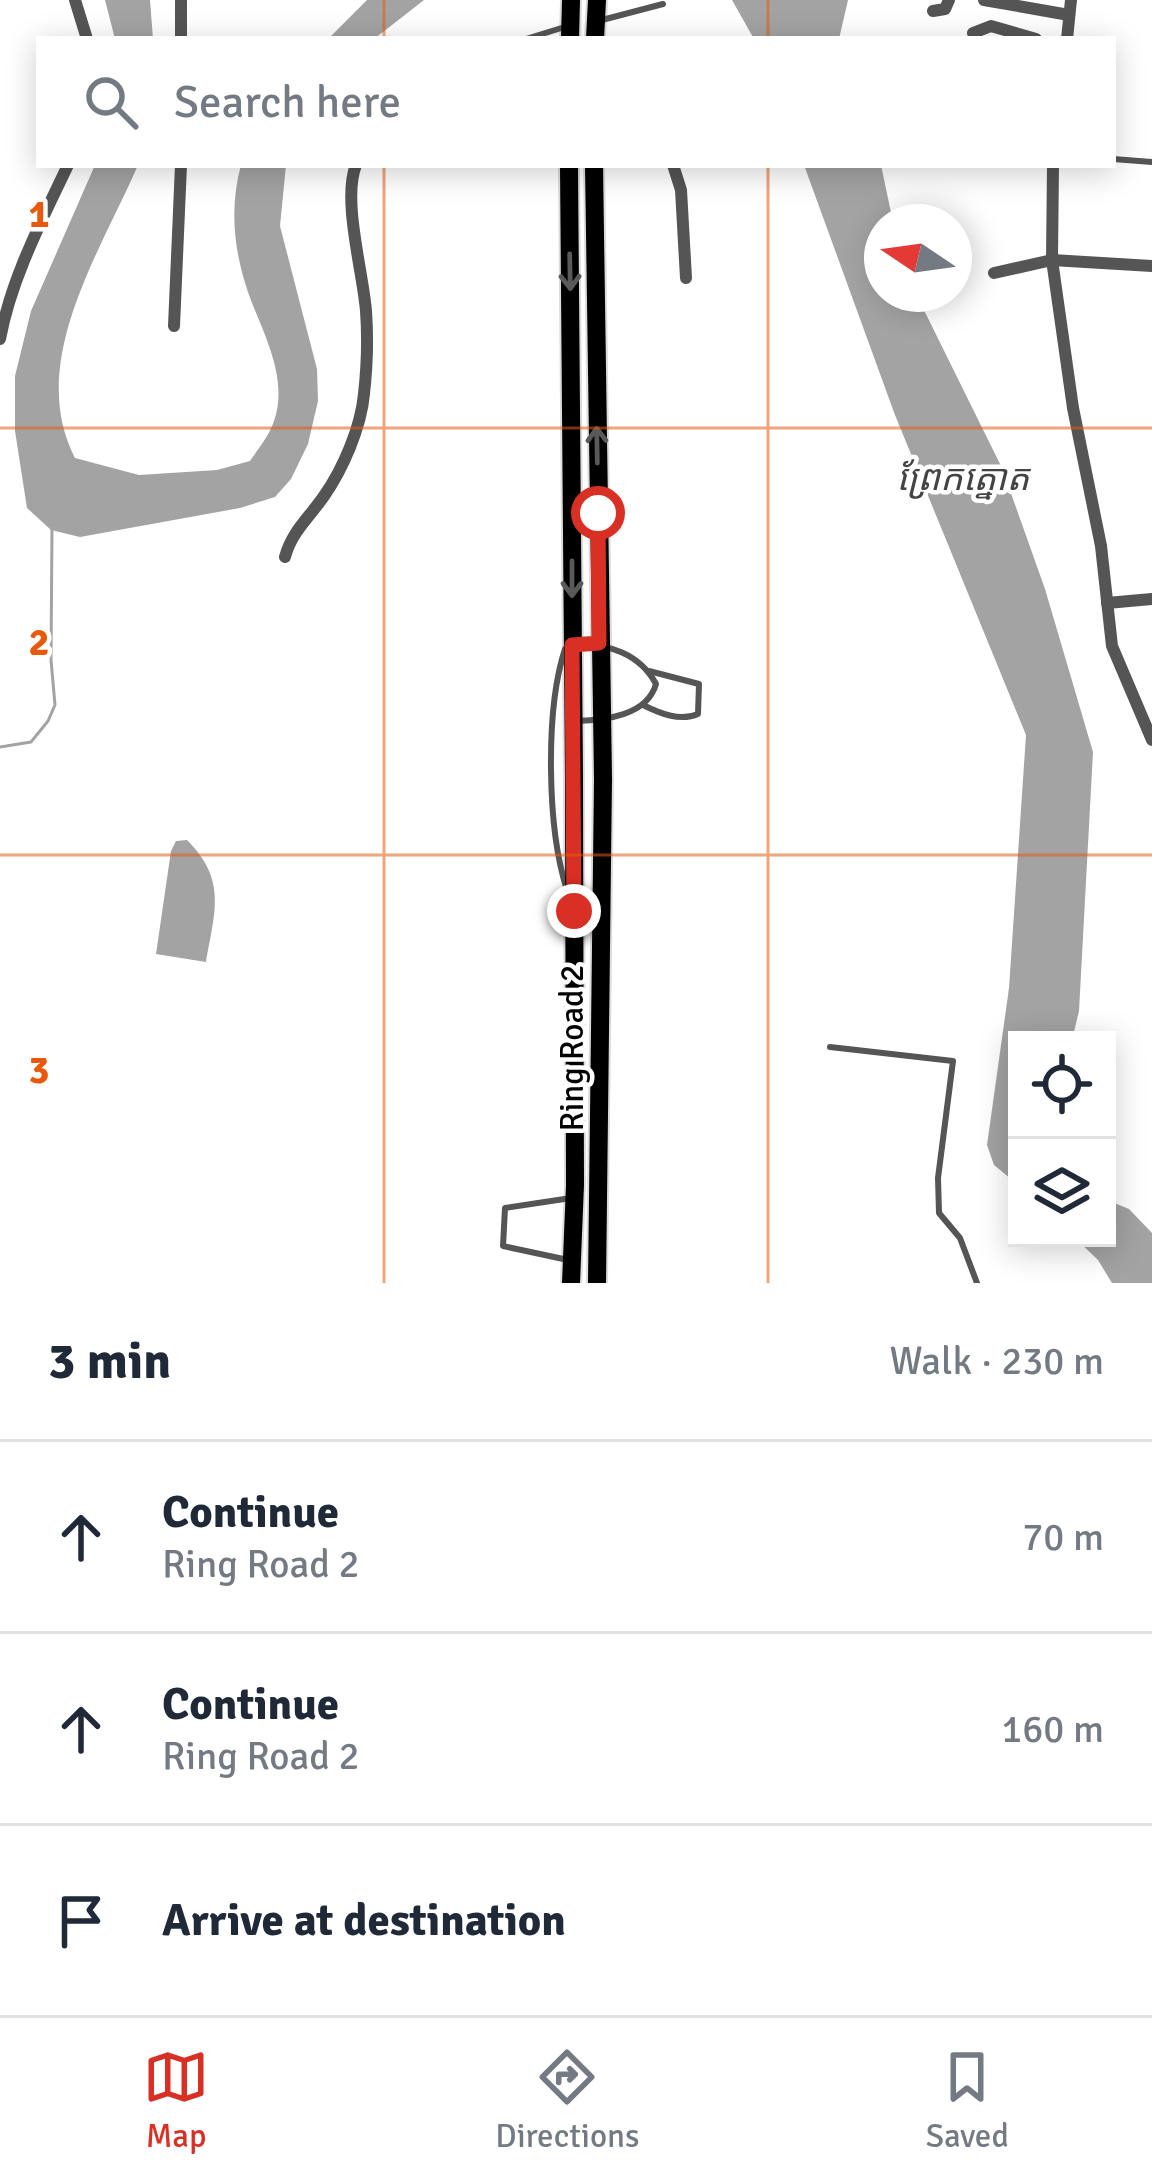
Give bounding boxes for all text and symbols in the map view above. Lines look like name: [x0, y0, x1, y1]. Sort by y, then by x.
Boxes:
search box: [36, 36, 1116, 168]
icon: search: [78, 69, 144, 135]
text: Search here: [174, 75, 401, 130]
text: 1: [28, 190, 50, 238]
north arrow: [864, 204, 972, 312]
one-way arrow: [559, 252, 581, 291]
one-way arrow: [586, 426, 608, 465]
water label: ព្រែកត្នោត: [897, 456, 1032, 501]
route start: [571, 486, 625, 540]
one-way arrow: [561, 559, 583, 598]
text: 2: [28, 618, 50, 666]
route end: [547, 884, 601, 938]
street label: Ring Road 2: [552, 964, 593, 1132]
map controls: [1008, 1031, 1116, 1247]
button: locate: [1008, 1031, 1116, 1139]
text: 3: [28, 1046, 50, 1094]
button: layers: [1008, 1139, 1116, 1247]
text: 3 min: [48, 1330, 171, 1393]
text: Walk · 230 m: [890, 1337, 1104, 1385]
text: Continue: [162, 1485, 339, 1540]
icon: ahead: [48, 1504, 114, 1570]
text: 70 m: [1022, 1513, 1104, 1561]
text: Ring Road 2: [162, 1540, 360, 1588]
text: Continue: [162, 1677, 339, 1732]
icon: ahead: [48, 1696, 114, 1762]
text: 160 m: [1001, 1705, 1104, 1753]
text: Ring Road 2: [162, 1732, 360, 1780]
icon: arrive: [48, 1888, 114, 1954]
text: Arrive at destination: [162, 1893, 566, 1948]
tab: Map: [143, 2044, 209, 2157]
tab: Directions: [495, 2044, 640, 2157]
tab: Saved: [926, 2044, 1009, 2157]

